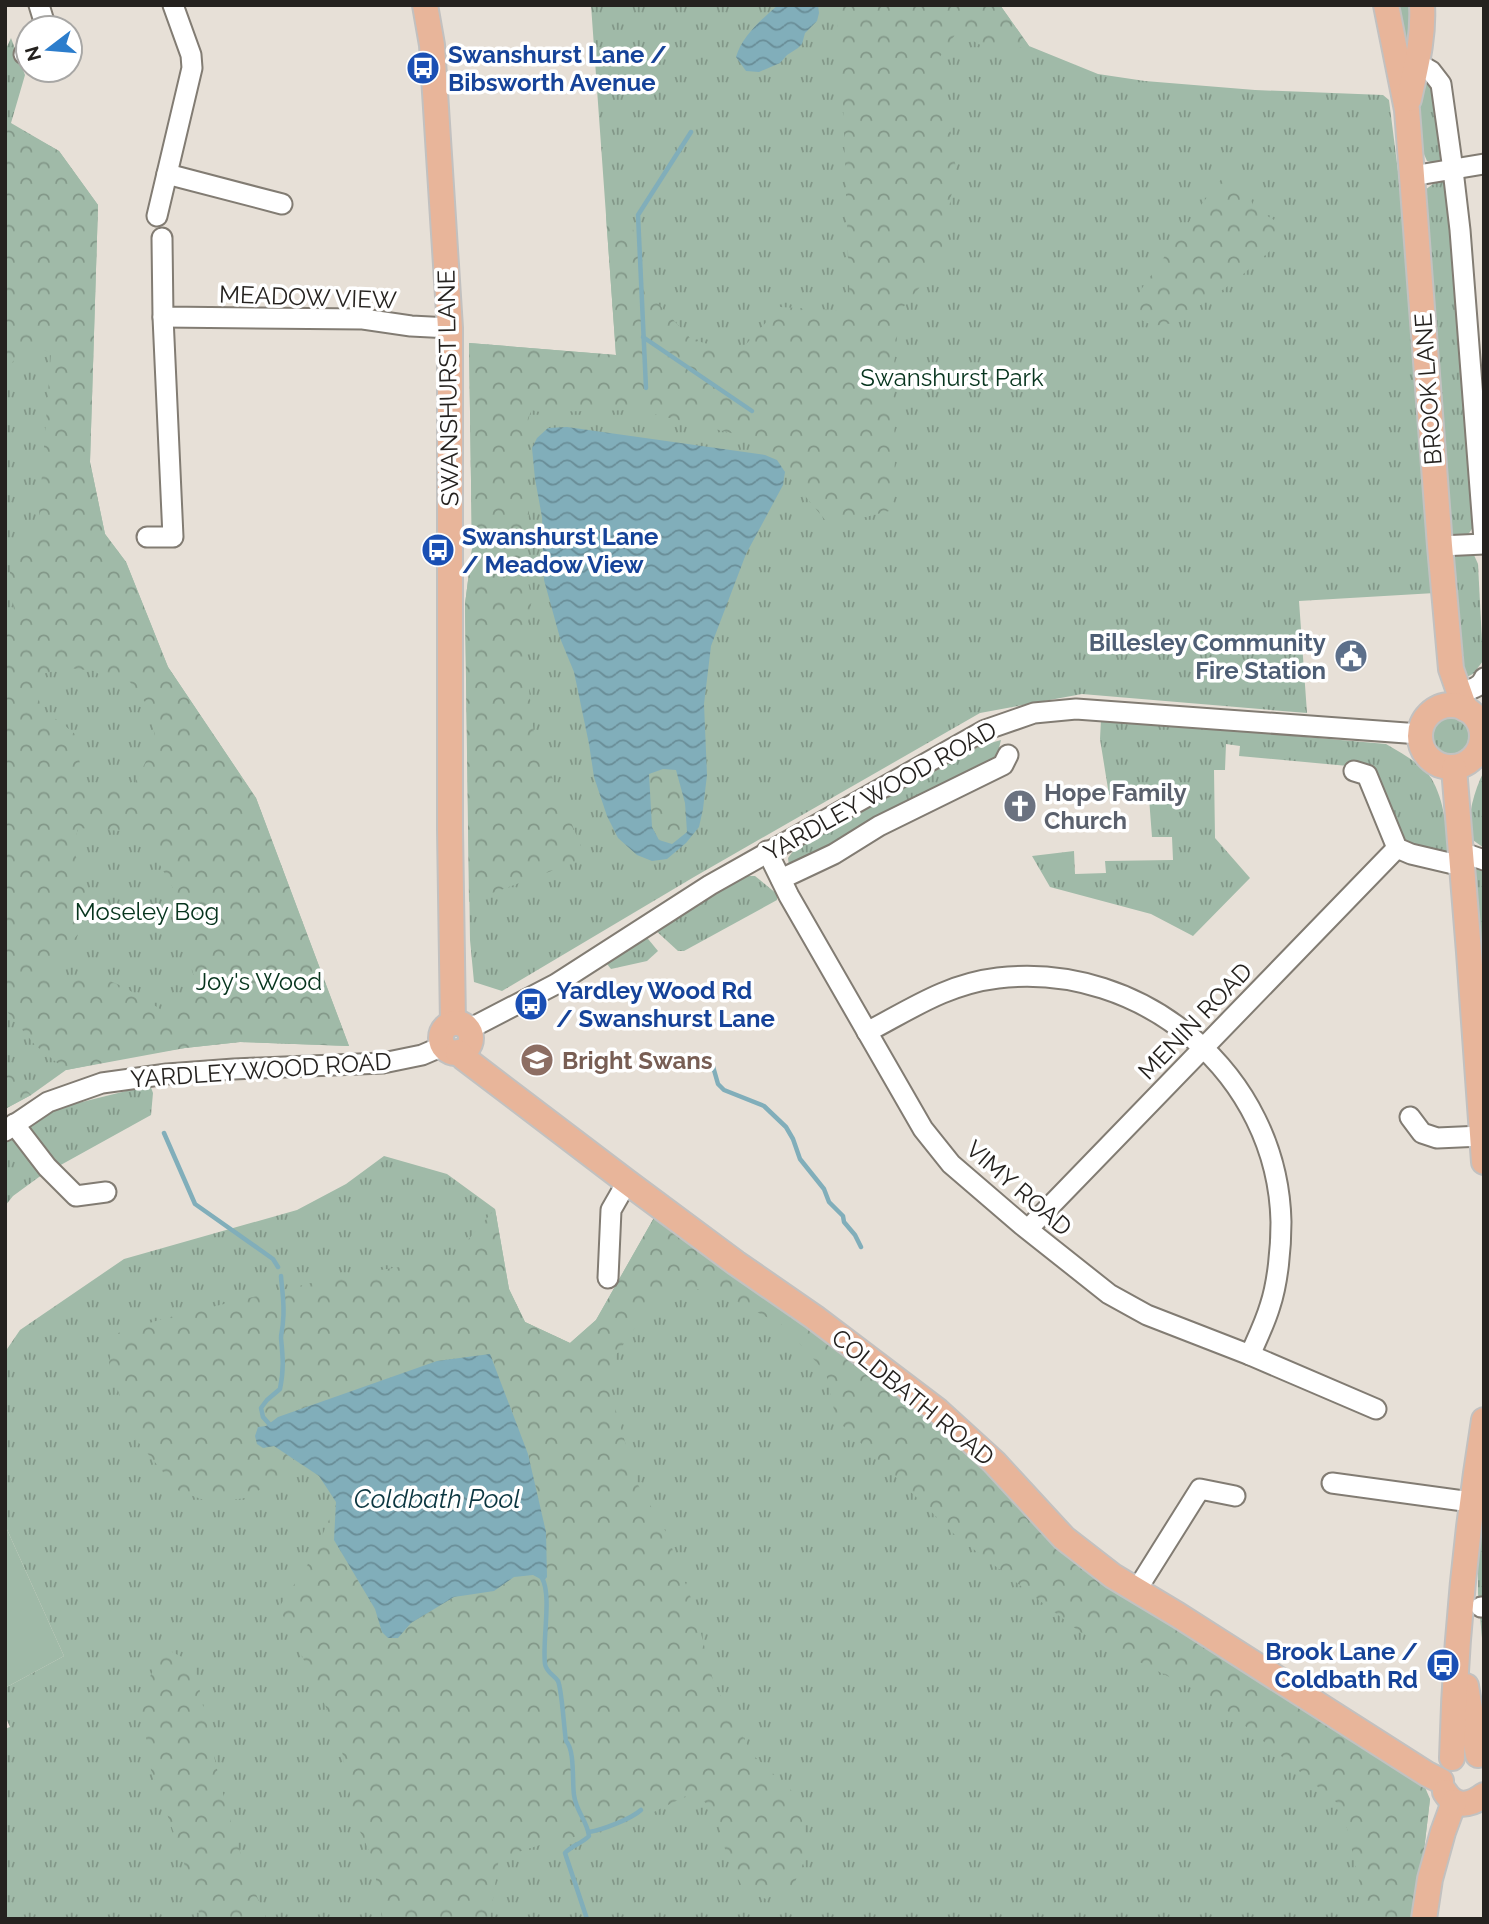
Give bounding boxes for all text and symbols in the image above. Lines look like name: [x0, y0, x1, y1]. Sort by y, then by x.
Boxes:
north arrow: [14, 14, 84, 84]
place label: Swanshurst Lane / Bibsworth Avenue: [448, 40, 667, 97]
text: N: [20, 44, 45, 64]
bus stop icon: Swanshurst Lane / Bibsworth Avenue: [404, 49, 442, 87]
street label: SWANSHURST LANE: [431, 269, 465, 507]
street label: MEADOW VIEW: [219, 279, 397, 315]
street label: BROOK LANE: [1408, 312, 1448, 466]
park label: Swanshurst Park: [860, 363, 1044, 392]
place label: Swanshurst Lane / Meadow View: [462, 522, 658, 579]
bus stop icon: Swanshurst Lane / Meadow View: [419, 531, 457, 569]
place label: Billesley Community Fire Station: [1089, 628, 1326, 685]
public building icon: Billesley Community Fire Station: [1332, 637, 1370, 675]
street label: YARDLEY WOOD ROAD: [759, 715, 1001, 867]
place label: Hope Family Church: [1044, 778, 1187, 835]
church icon: Hope Family Church: [1001, 787, 1039, 825]
park label: Moseley Bog: [75, 897, 219, 926]
street label: MENIN ROAD: [1132, 957, 1258, 1085]
park label: Joy's Wood: [196, 967, 322, 996]
place label: Yardley Wood Rd / Swanshurst Lane: [556, 976, 775, 1033]
bus stop icon: Yardley Wood Rd / Swanshurst Lane: [512, 985, 550, 1023]
school or university icon: Bright Swans: [518, 1041, 556, 1079]
street label: YARDLEY WOOD ROAD: [129, 1046, 393, 1094]
place label: Bright Swans: [562, 1046, 713, 1075]
street label: VIMY ROAD: [960, 1134, 1078, 1242]
street label: COLDBATH ROAD: [826, 1323, 1000, 1471]
water label: Coldbath Pool: [354, 1484, 520, 1514]
place label: Brook Lane / Coldbath Rd: [1265, 1637, 1418, 1694]
bus stop icon: Brook Lane / Coldbath Rd: [1424, 1646, 1462, 1684]

